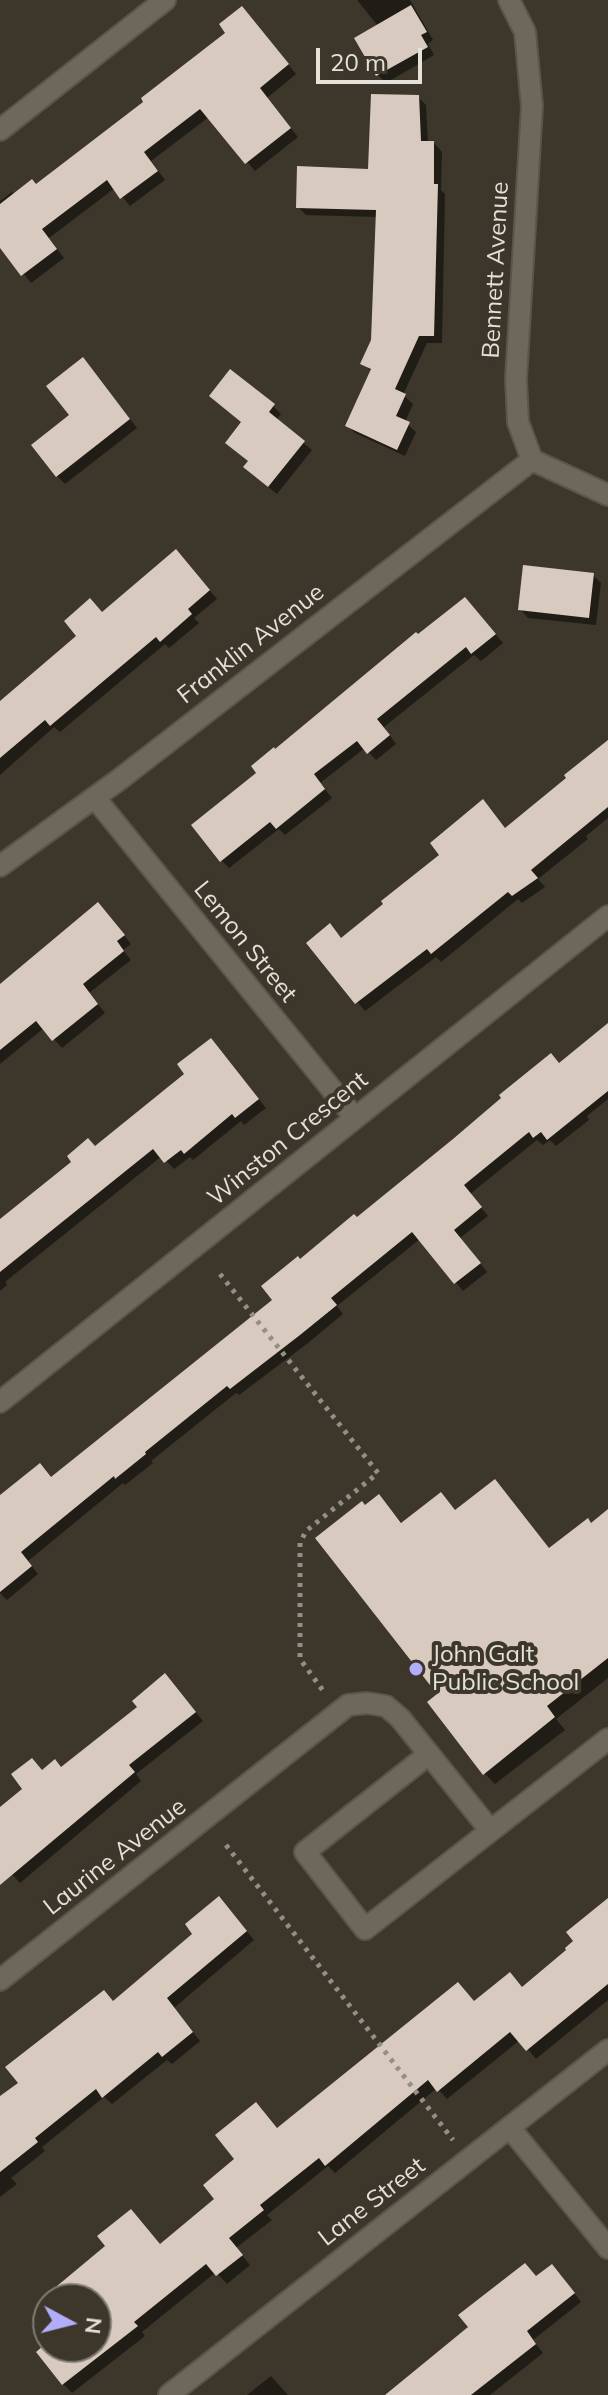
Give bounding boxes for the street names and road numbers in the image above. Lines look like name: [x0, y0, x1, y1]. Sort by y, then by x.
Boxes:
street label: Bennett Avenue: [477, 181, 515, 359]
street label: Franklin Avenue: [172, 578, 330, 710]
street label: Lemon Street: [187, 876, 303, 1008]
street label: Winston Crescent: [202, 1066, 374, 1212]
street label: Laurine Avenue: [38, 1792, 192, 1922]
street label: Lane Street: [313, 2151, 431, 2253]

